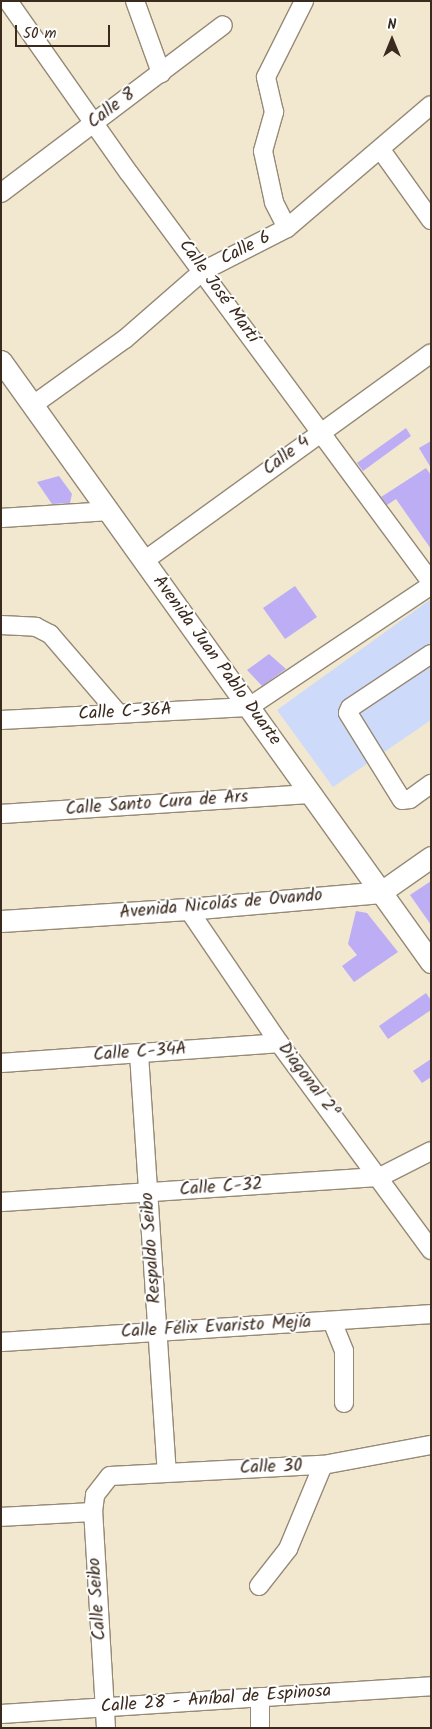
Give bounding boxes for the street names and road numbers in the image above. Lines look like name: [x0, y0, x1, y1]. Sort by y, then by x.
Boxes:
street label: Calle 8: [84, 84, 140, 134]
street label: Calle 6: [217, 227, 275, 271]
street label: Calle José Martí: [173, 236, 263, 348]
street label: Calle 4: [259, 431, 315, 481]
street label: Avenida Juan Pablo Duarte: [147, 572, 285, 750]
street label: Calle C-36A: [78, 700, 172, 726]
street label: Calle Santo Cura de Ars: [65, 787, 249, 821]
street label: Avenida Nicolás de Ovando: [119, 885, 323, 925]
street label: Calle C-34A: [93, 1039, 187, 1067]
street label: Diagonal 2ª: [272, 1039, 344, 1123]
street label: Calle C-32: [179, 1174, 263, 1202]
street label: Respaldo Seibo: [137, 1192, 167, 1304]
street label: Calle Félix Evaristo Mejía: [120, 1312, 312, 1344]
street label: Calle 30: [239, 1456, 303, 1480]
street label: Calle Seibo: [84, 1557, 112, 1641]
street label: Calle 28 - Aníbal de Espinosa: [100, 1681, 332, 1719]

